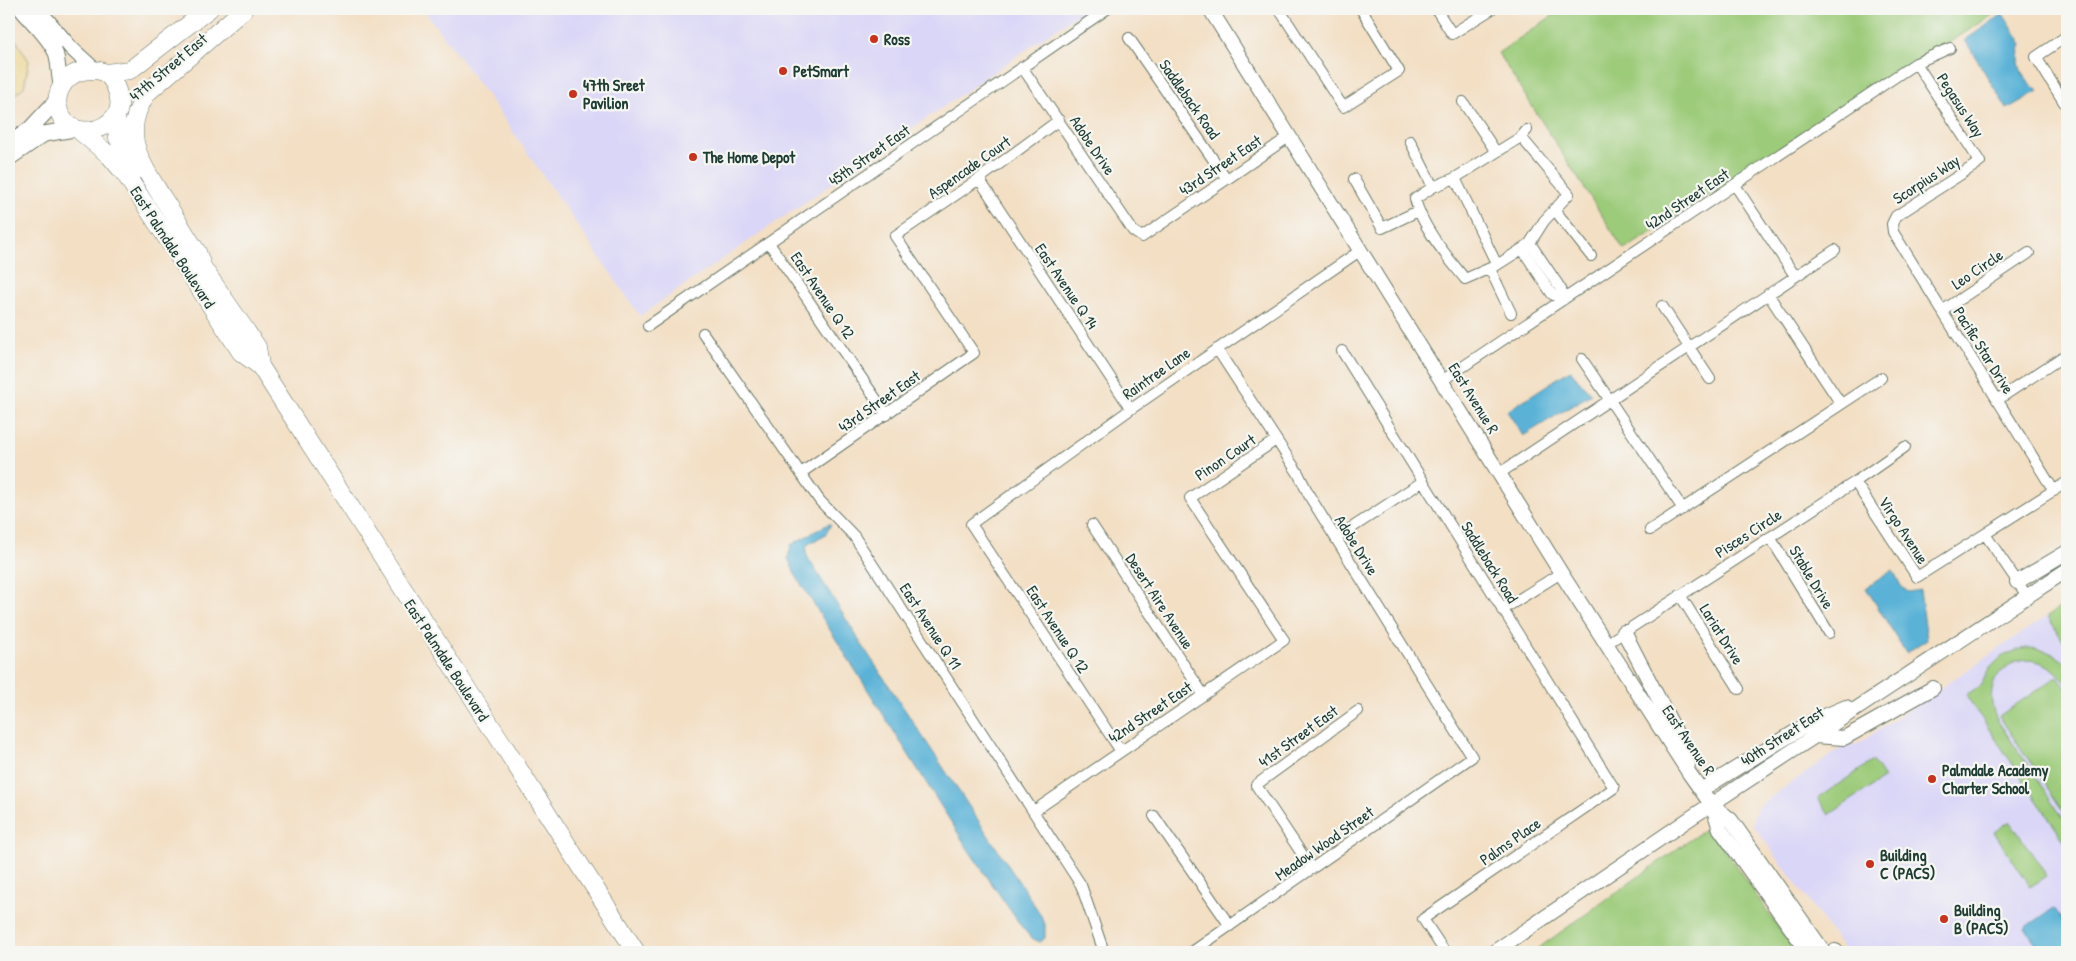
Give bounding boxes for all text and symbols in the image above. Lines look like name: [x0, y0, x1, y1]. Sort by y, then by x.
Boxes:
street label: 47th Street East: [124, 27, 212, 106]
place label: Ross: [884, 28, 911, 50]
marker: Ross: [868, 33, 880, 45]
street label: Saddleback Road: [1155, 55, 1225, 143]
place label: PetSmart: [793, 60, 849, 82]
marker: PetSmart: [777, 65, 789, 77]
street label: Pegasus Way: [1932, 68, 1990, 142]
place label: 47th Sreet Pavilion: [583, 74, 645, 114]
marker: 47th Sreet Pavilion: [567, 88, 579, 100]
street label: Adobe Drive: [1065, 111, 1121, 180]
street label: 45th Street East: [824, 119, 914, 191]
street label: 43rd Street East: [1174, 129, 1266, 201]
street label: Aspencade Court: [923, 130, 1015, 204]
place label: The Home Depot: [702, 146, 795, 169]
street label: Scorpius Way: [1888, 149, 1964, 209]
marker: The Home Depot: [687, 151, 699, 163]
street label: 42nd Street East: [1641, 163, 1734, 235]
street label: East Palmdale Boulevard: [125, 182, 221, 312]
street label: East Avenue Q 14: [1030, 239, 1104, 333]
street label: Leo Circle: [1947, 243, 2008, 294]
street label: East Avenue Q 12: [786, 247, 860, 343]
street label: Pacific Star Drive: [1948, 302, 2020, 398]
street label: Raintree Lane: [1118, 341, 1195, 404]
street label: East Avenue R: [1443, 358, 1505, 438]
street label: 43rd Street East: [834, 364, 925, 437]
street label: Pinon Court: [1190, 428, 1260, 485]
street label: Virgo Avenue: [1874, 492, 1934, 569]
street label: Pisces Circle: [1710, 503, 1786, 563]
street label: Adobe Drive: [1330, 511, 1384, 580]
street label: Saddleback Road: [1456, 517, 1524, 607]
street label: Stable Drive: [1785, 541, 1840, 613]
street label: Desert Aire Avenue: [1121, 549, 1200, 654]
street label: East Avenue Q 11: [895, 579, 967, 674]
street label: East Avenue Q 12: [1021, 581, 1095, 678]
street label: East Palmdale Boulevard: [399, 595, 495, 725]
street label: Lariat Drive: [1695, 600, 1750, 669]
street label: 42nd Street East: [1104, 676, 1197, 748]
street label: 41st Street East: [1254, 699, 1343, 772]
street label: East Avenue R: [1657, 701, 1721, 779]
street label: 40th Street East: [1736, 701, 1828, 771]
place label: Palmdale Academy Charter School: [1942, 759, 2049, 799]
marker: Palmdale Academy Charter School: [1926, 773, 1938, 785]
street label: Meadow Wood Street: [1270, 800, 1378, 885]
street label: Palms Place: [1475, 812, 1545, 870]
place label: Building C (PACS): [1880, 844, 1935, 884]
marker: Building C (PACS): [1864, 858, 1876, 870]
place label: Building B (PACS): [1954, 899, 2009, 939]
marker: Building B (PACS): [1938, 913, 1950, 925]

